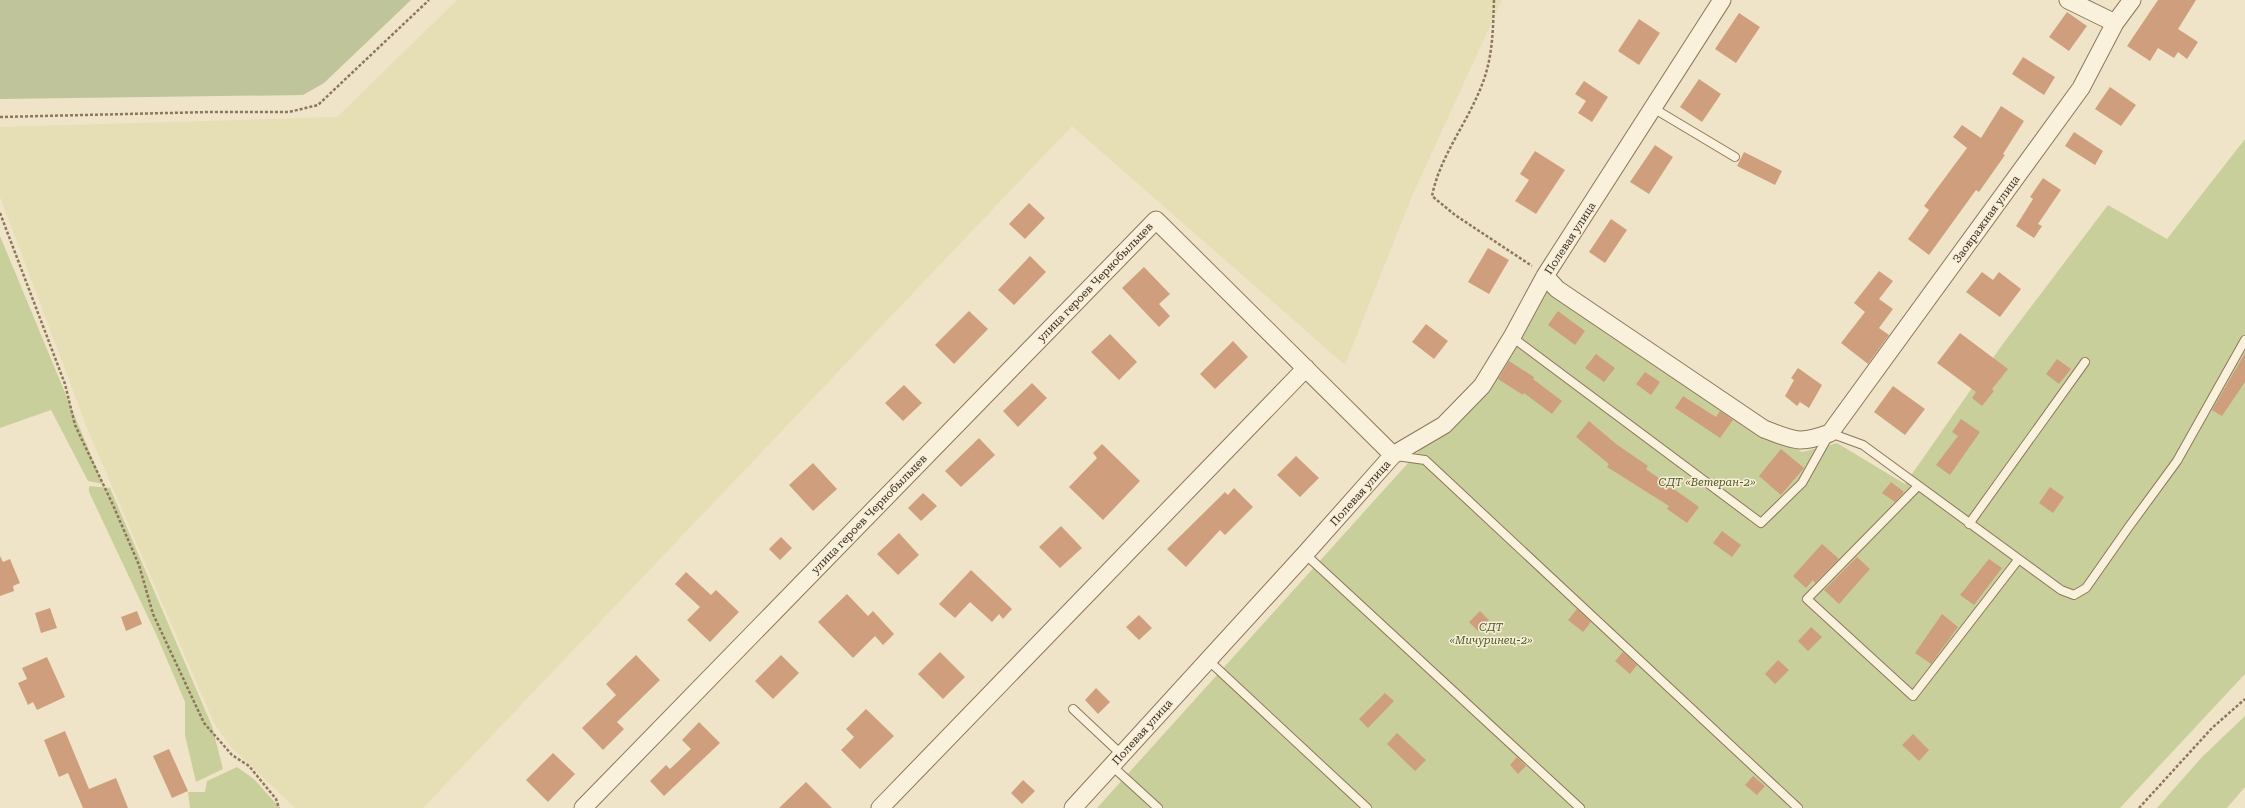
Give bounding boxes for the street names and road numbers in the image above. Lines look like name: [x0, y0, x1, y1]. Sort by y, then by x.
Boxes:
street label: Заовражная улица: [1950, 173, 2023, 266]
street label: Полевая улица: [1542, 200, 1599, 277]
street label: улица героев Чернобыльцев: [1035, 220, 1156, 345]
street label: улица героев Чернобыльцев: [809, 452, 930, 577]
street label: Полевая улица: [1328, 458, 1393, 529]
street label: Полевая улица: [1110, 697, 1175, 768]

